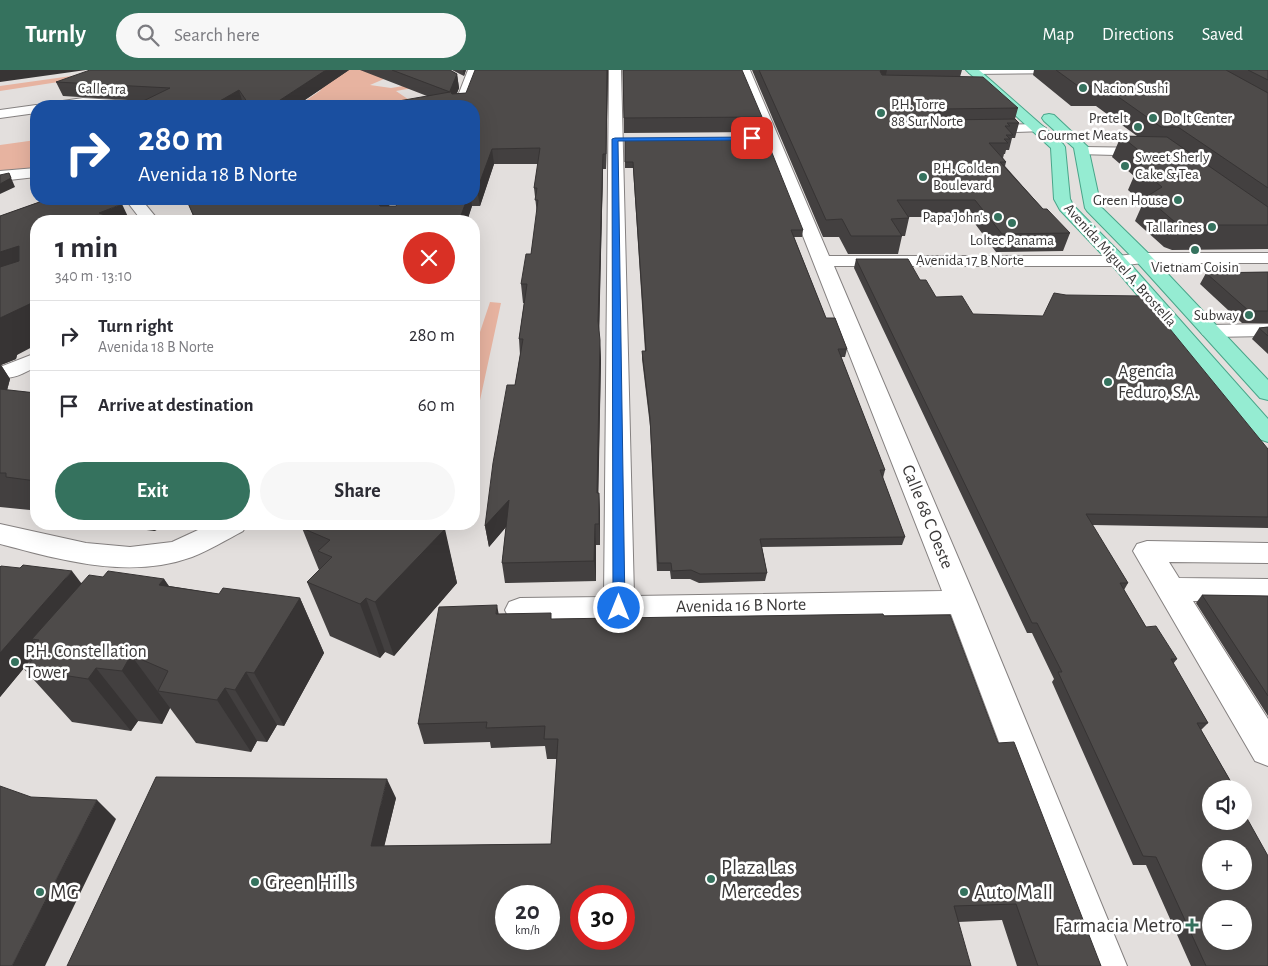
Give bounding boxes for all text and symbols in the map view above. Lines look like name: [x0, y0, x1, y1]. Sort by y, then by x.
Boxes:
search box: [116, 13, 466, 58]
icon: search: [134, 21, 162, 49]
text: Turnly: [25, 23, 86, 47]
text: Search here: [174, 26, 260, 45]
text: Map: [1043, 26, 1074, 44]
text: Directions: [1102, 26, 1174, 44]
text: Saved: [1202, 26, 1243, 44]
street label: Calle 1ra: [78, 81, 126, 97]
place label: Nacion Sushi: [1093, 81, 1168, 96]
marker: Nacion Sushi: [1077, 82, 1089, 94]
place label: P.H. Torre 88 Sur Norte: [891, 97, 963, 129]
marker: P.H. Torre 88 Sur Norte: [875, 107, 887, 119]
place label: Pretelt Gourmet Meats: [1038, 111, 1128, 143]
place label: Do It Center: [1163, 111, 1232, 126]
marker: Do It Center: [1147, 112, 1159, 124]
pin: [731, 117, 773, 159]
icon: right: [55, 120, 120, 185]
marker: Pretelt Gourmet Meats: [1132, 121, 1144, 133]
text: 280 m: [138, 122, 224, 157]
icon: arrive: [738, 124, 766, 152]
place label: Sweet Sherly Cake & Tea: [1135, 150, 1210, 182]
marker: Sweet Sherly Cake & Tea: [1119, 160, 1131, 172]
place label: P.H. Golden Boulevard: [933, 161, 999, 193]
text: Avenida 18 B Norte: [138, 163, 298, 185]
marker: P.H. Golden Boulevard: [917, 171, 929, 183]
place label: Green House: [1093, 193, 1168, 208]
marker: Green House: [1172, 194, 1184, 206]
street label: Avenida Miguel A. Brostella: [1061, 201, 1179, 329]
place label: Papa John's: [922, 210, 988, 225]
marker: Papa John's: [992, 211, 1004, 223]
marker: Loltec Panama: [1006, 217, 1018, 229]
place label: Tallarines: [1146, 220, 1202, 235]
marker: Tallarines: [1206, 221, 1218, 233]
button: close: [403, 232, 455, 284]
text: 1 min: [55, 233, 118, 263]
place label: Loltec Panama: [970, 233, 1054, 248]
marker: Vietnam Coisin: [1189, 244, 1201, 256]
street label: Avenida 17 B Norte: [916, 253, 1024, 268]
place label: Vietnam Coisin: [1151, 260, 1239, 275]
text: 340 m · 13:10: [55, 268, 132, 284]
place label: Subway: [1194, 308, 1240, 323]
marker: Subway: [1243, 309, 1255, 321]
text: Turn right: [98, 317, 173, 336]
icon: right: [55, 322, 83, 350]
text: 280 m: [409, 326, 455, 345]
text: Avenida 18 B Norte: [98, 339, 214, 355]
place label: Agencia Feduro, S.A.: [1118, 363, 1199, 402]
marker: Agencia Feduro, S.A.: [1102, 376, 1114, 388]
icon: arrive: [55, 392, 83, 420]
text: Arrive at destination: [98, 396, 254, 415]
text: 60 m: [418, 396, 455, 415]
button: Exit: [55, 462, 250, 520]
button: Share: [260, 462, 455, 520]
street label: Calle 68 C Oeste: [898, 462, 956, 572]
position arrow: [592, 581, 644, 633]
street label: Avenida 16 B Norte: [676, 596, 806, 616]
place label: P.H. Constellation Tower: [25, 643, 147, 682]
marker: P.H. Constellation Tower: [9, 656, 21, 668]
map controls: [1202, 780, 1252, 950]
button: sound: [1202, 780, 1252, 830]
button: +: [1202, 840, 1252, 890]
place label: Plaza Las Mercedes: [721, 857, 800, 902]
place label: Green Hills: [265, 872, 355, 893]
marker: Plaza Las Mercedes: [705, 873, 717, 885]
marker: Green Hills: [249, 876, 261, 888]
place label: MG: [50, 882, 79, 903]
place label: Auto Mall: [974, 882, 1053, 903]
speed limit sign: 30: [570, 885, 635, 950]
marker: MG: [34, 886, 46, 898]
marker: Auto Mall: [958, 886, 970, 898]
text: 20: [515, 899, 540, 924]
button: −: [1202, 900, 1252, 950]
place label: Farmacia Metro: [1055, 915, 1182, 936]
marker: Farmacia Metro: [1186, 919, 1198, 931]
text: km/h: [515, 924, 540, 936]

